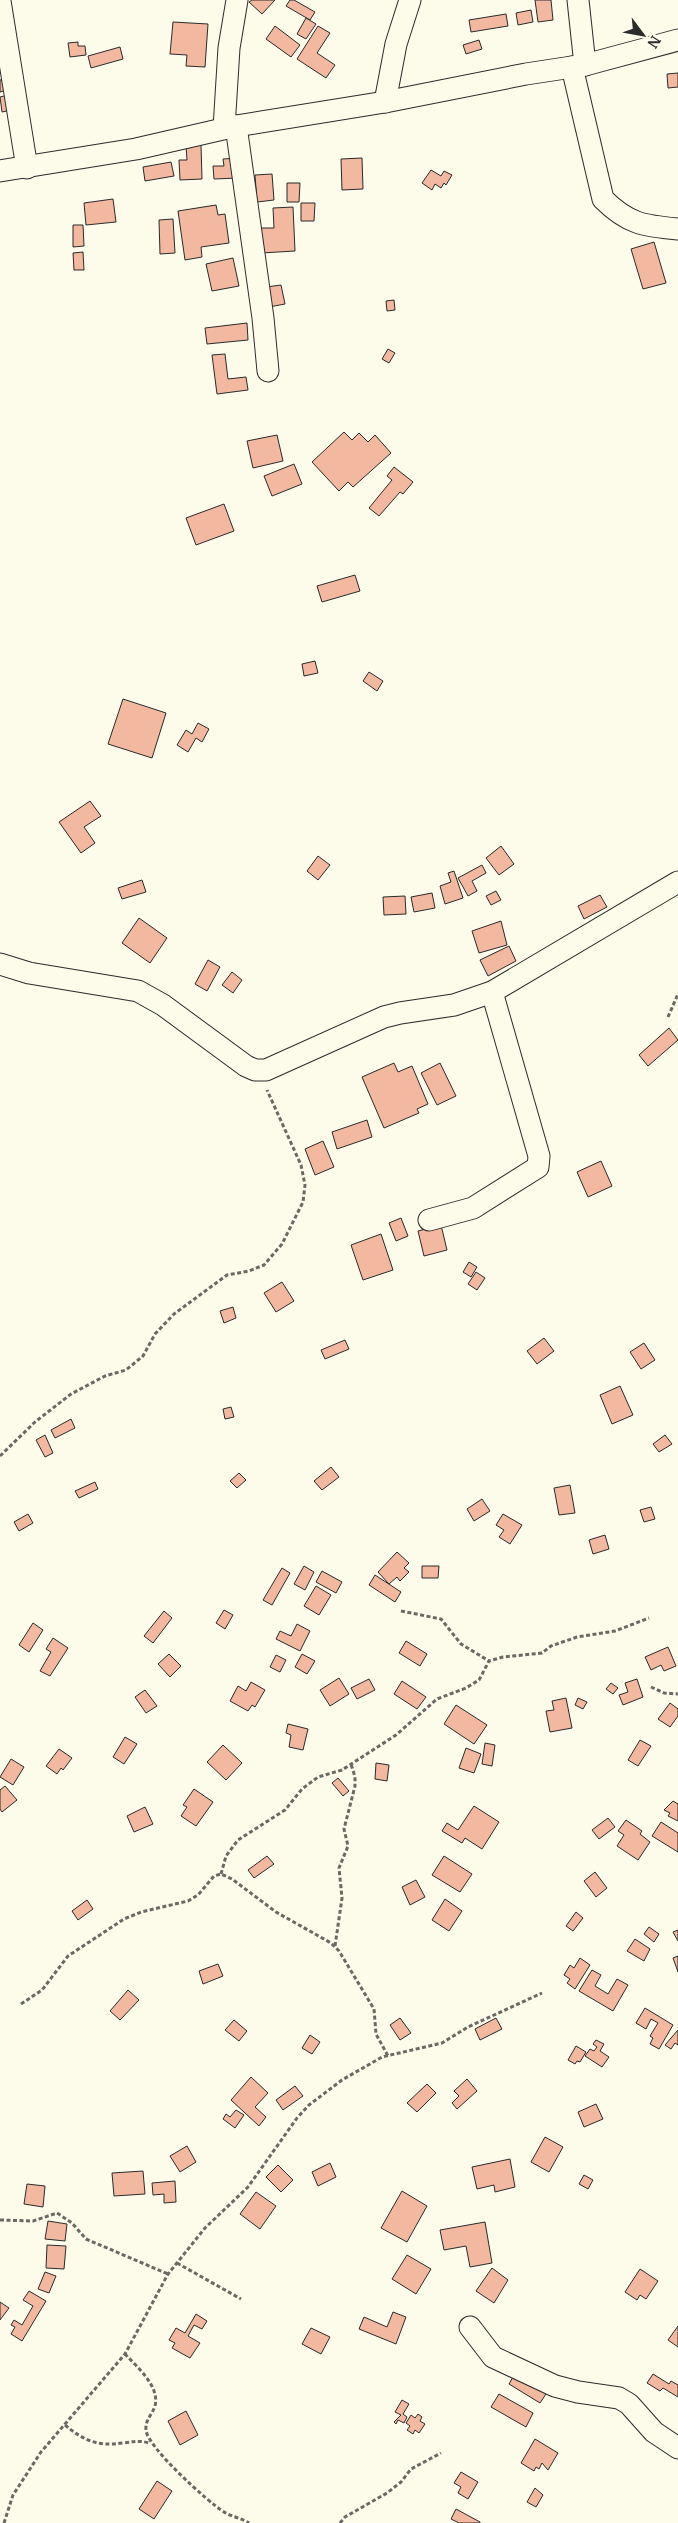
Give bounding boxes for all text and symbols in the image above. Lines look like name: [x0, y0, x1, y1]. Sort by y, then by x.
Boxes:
north arrow: [618, 10, 668, 60]
text: N: [643, 32, 665, 51]

